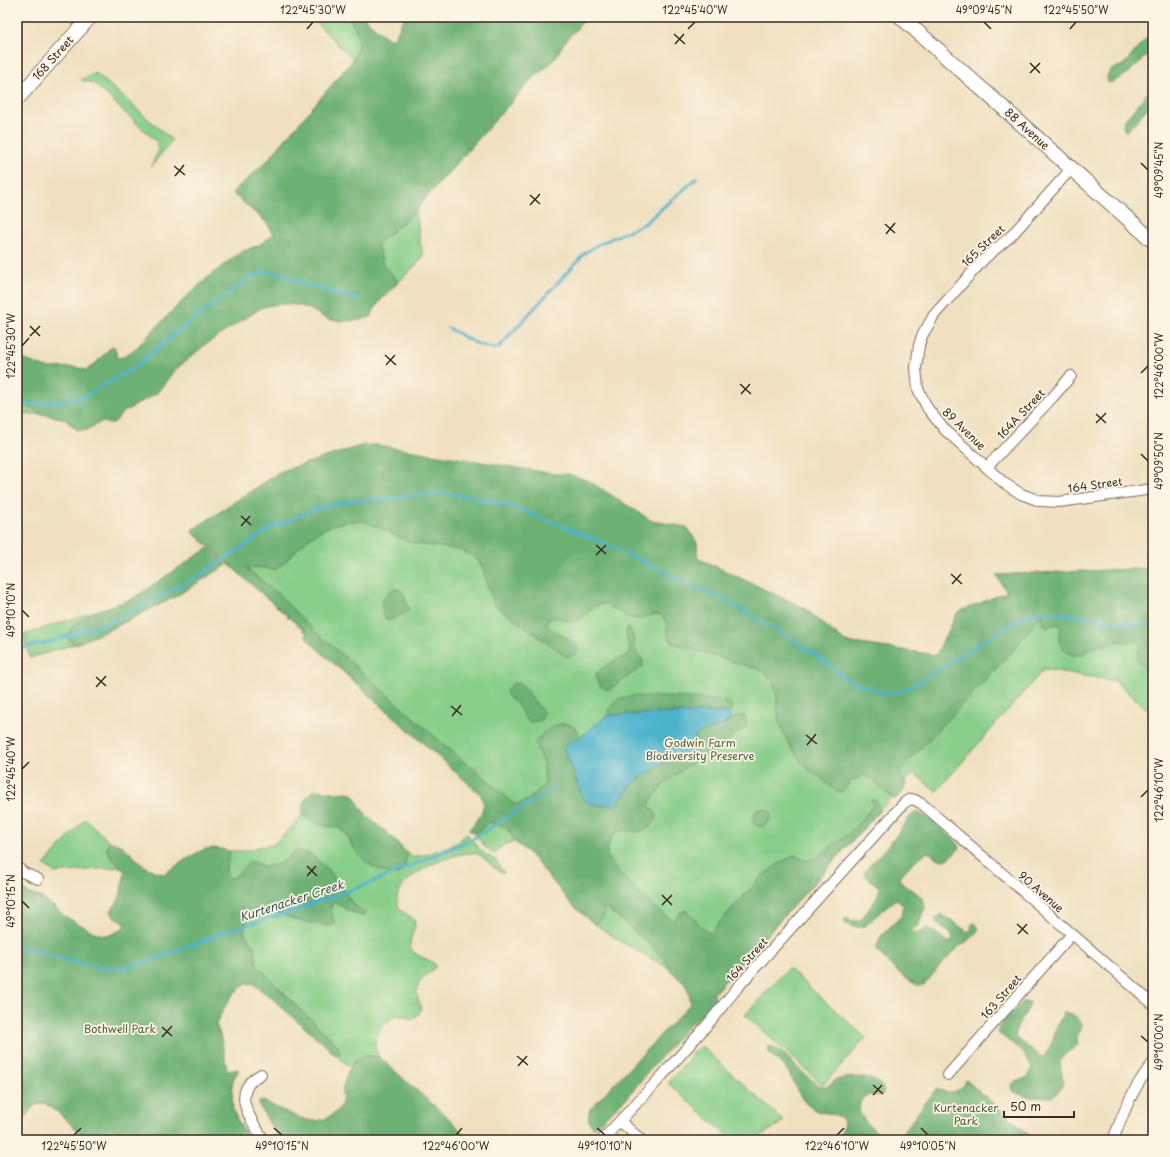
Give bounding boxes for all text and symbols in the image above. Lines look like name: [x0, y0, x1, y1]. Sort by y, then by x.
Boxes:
text: 122°45'30"W: [280, 2, 346, 17]
text: 122°45'40"W: [662, 2, 728, 17]
text: 49°09'45"N: [956, 2, 1013, 17]
text: 122°45'50"W: [1044, 2, 1109, 17]
street label: 168 Street: [28, 31, 78, 84]
street label: 88 Avenue: [1001, 104, 1054, 154]
text: 49°09'45"N: [1151, 141, 1166, 198]
street label: 165 Street: [957, 221, 1008, 271]
text: 122°45'30"W: [3, 313, 18, 379]
text: 122°46'00"W: [1151, 332, 1166, 399]
street label: 164A Street: [993, 385, 1048, 443]
street label: 89 Avenue: [939, 404, 990, 454]
text: 49°09'50"N: [1151, 432, 1166, 490]
street label: 164 Street: [1067, 472, 1123, 497]
text: 49°10'10"N: [3, 583, 18, 637]
park label: Godwin Farm Biodiversity Preserve: [646, 734, 755, 764]
text: 122°45'40"W: [3, 736, 18, 802]
text: 122°46'10"W: [1151, 757, 1166, 822]
street label: 90 Avenue: [1015, 867, 1068, 916]
text: 49°10'15"N: [3, 874, 18, 928]
water label: Kurtenacker Creek: [237, 874, 347, 925]
street label: 164 Street: [722, 934, 771, 986]
street label: 163 Street: [976, 970, 1025, 1023]
text: 49°10'00"N: [1151, 1013, 1166, 1071]
park label: Bothwell Park: [84, 1020, 156, 1037]
scale bar: [1004, 1093, 1074, 1119]
text: 50 m: [1010, 1097, 1041, 1115]
park label: Kurtenacker Park: [934, 1099, 999, 1129]
text: 122°45'50"W: [42, 1138, 107, 1153]
text: 49°10'15"N: [255, 1138, 309, 1153]
text: 122°46'00"W: [423, 1138, 490, 1153]
text: 49°10'10"N: [578, 1138, 632, 1153]
text: 122°46'10"W: [805, 1138, 870, 1153]
text: 49°10'05"N: [900, 1138, 956, 1153]

